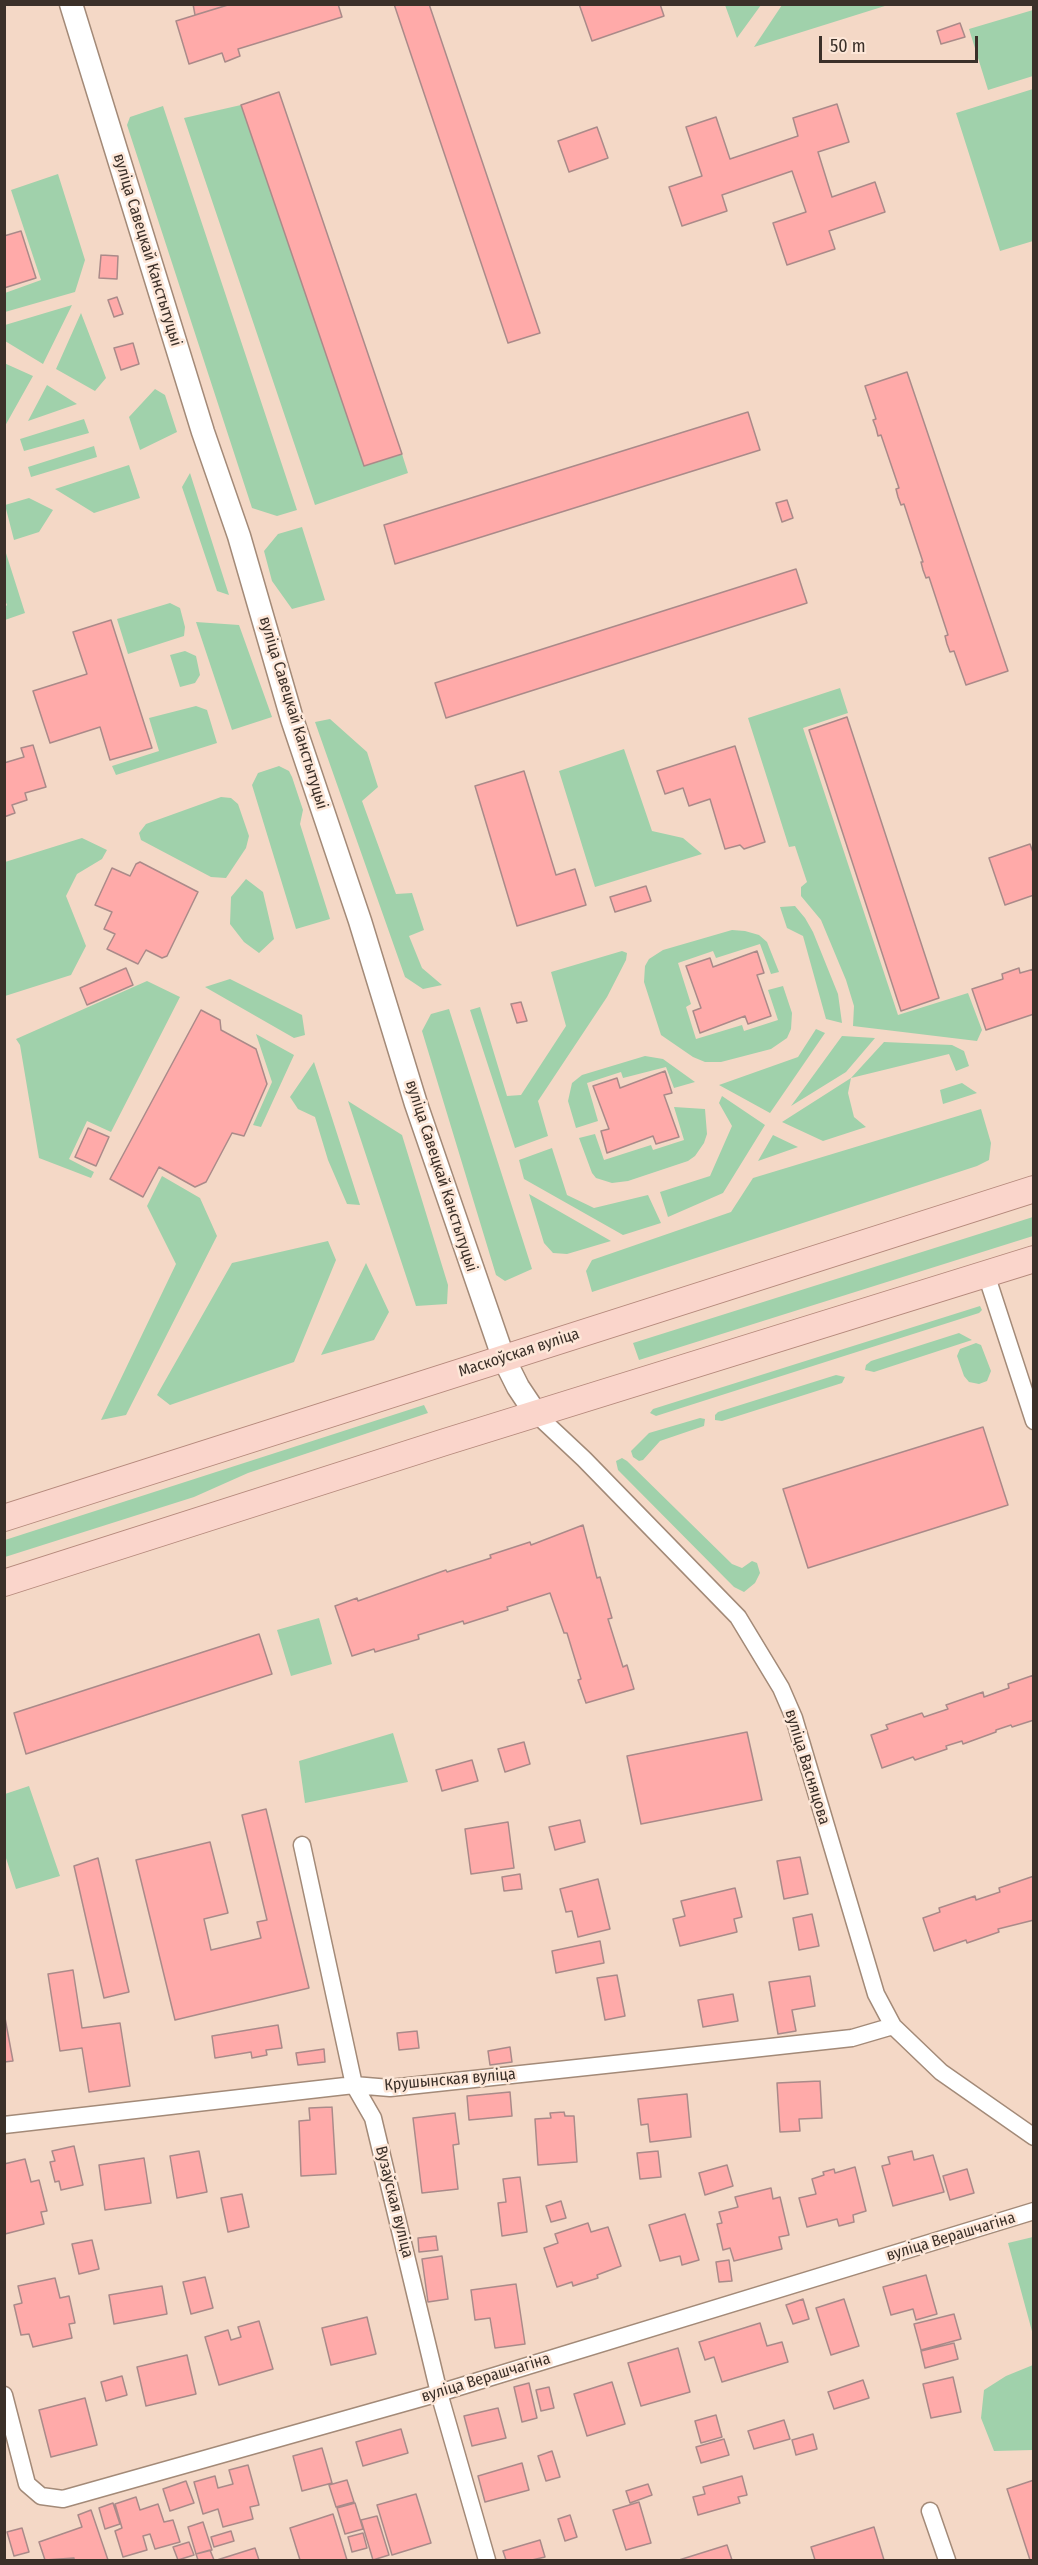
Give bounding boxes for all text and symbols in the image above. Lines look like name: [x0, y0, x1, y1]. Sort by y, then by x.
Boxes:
scale bar: [822, 24, 981, 62]
text: 50 m: [830, 35, 866, 57]
street label: вуліца Савецкай Канстытуцыі: [109, 151, 185, 349]
street label: вуліца Савецкай Канстытуцыі: [255, 614, 331, 812]
street label: вуліца Савецкай Канстытуцыі: [401, 1078, 481, 1274]
street label: Маскоўская вуліца: [456, 1324, 582, 1382]
street label: вуліца Васняцова: [780, 1707, 834, 1827]
street label: Крушынская вуліца: [384, 2065, 516, 2095]
street label: Вузаўская вуліца: [371, 2144, 417, 2260]
street label: вуліца Верашчагіна: [884, 2208, 1018, 2266]
street label: вуліца Верашчагіна: [419, 2349, 553, 2407]

